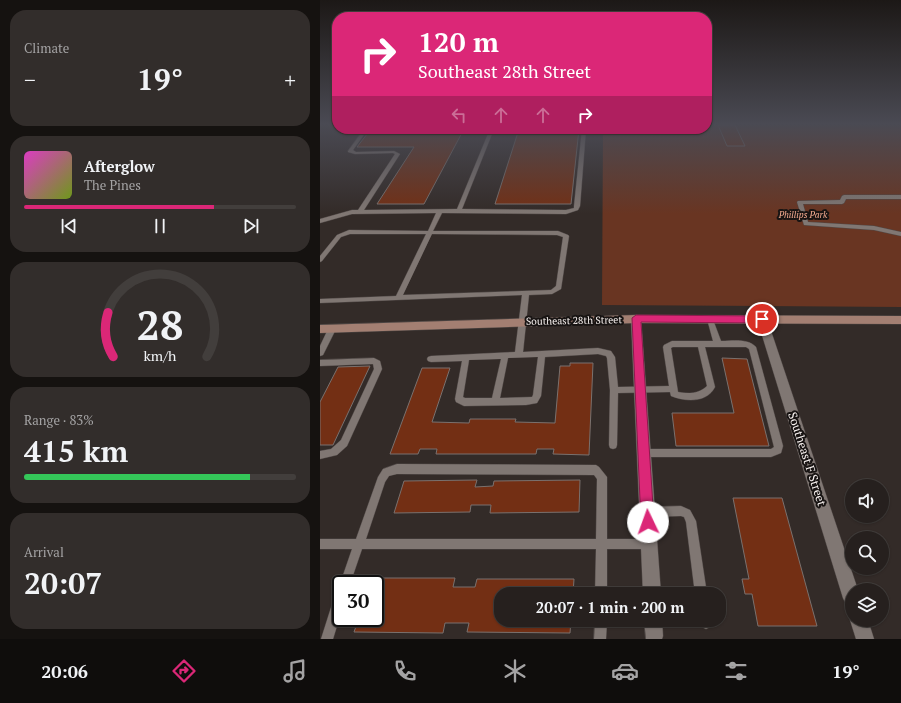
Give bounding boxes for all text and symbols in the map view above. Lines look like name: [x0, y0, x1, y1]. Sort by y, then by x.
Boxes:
text: 120 m: [418, 23, 499, 60]
icon: right: [352, 28, 404, 80]
text: Climate: [24, 39, 69, 57]
text: 19°: [137, 59, 183, 99]
text: Southeast 28th Street: [418, 59, 591, 83]
text: −: [24, 65, 36, 94]
text: +: [284, 65, 296, 94]
icon: left: [448, 104, 470, 126]
icon: ahead: [490, 104, 512, 126]
icon: ahead: [532, 104, 554, 126]
icon: right: [574, 104, 596, 126]
text: Afterglow: [84, 156, 155, 176]
text: The Pines: [84, 176, 141, 194]
park label: Phillips Park: [778, 209, 828, 221]
icon: previous: [58, 215, 80, 237]
icon: pause: [149, 215, 171, 237]
icon: next: [240, 215, 262, 237]
text: 28: [136, 297, 184, 352]
pin: [745, 302, 779, 336]
icon: arrive: [751, 308, 773, 330]
street label: Southeast 28th Street: [526, 313, 622, 328]
text: km/h: [144, 346, 177, 365]
street label: Southeast F Street: [785, 410, 830, 508]
text: Range · 83%: [24, 411, 94, 429]
text: 415 km: [24, 431, 128, 471]
map controls: [845, 479, 889, 627]
button: sound: [845, 479, 889, 523]
position arrow: [627, 501, 669, 543]
button: search: [845, 531, 889, 575]
text: Arrival: [24, 543, 64, 561]
text: 20:07: [24, 563, 102, 603]
speed limit sign: 30: [332, 575, 384, 627]
button: layers: [845, 583, 889, 627]
text: 20:07 · 1 min · 200 m: [536, 597, 684, 617]
icon: directions: [170, 657, 198, 685]
icon: music: [281, 657, 309, 685]
icon: phone: [391, 657, 419, 685]
icon: climate: [501, 657, 529, 685]
icon: car: [611, 657, 639, 685]
icon: filters: [722, 657, 750, 685]
text: 20:06: [41, 659, 88, 683]
text: 19°: [832, 659, 860, 683]

